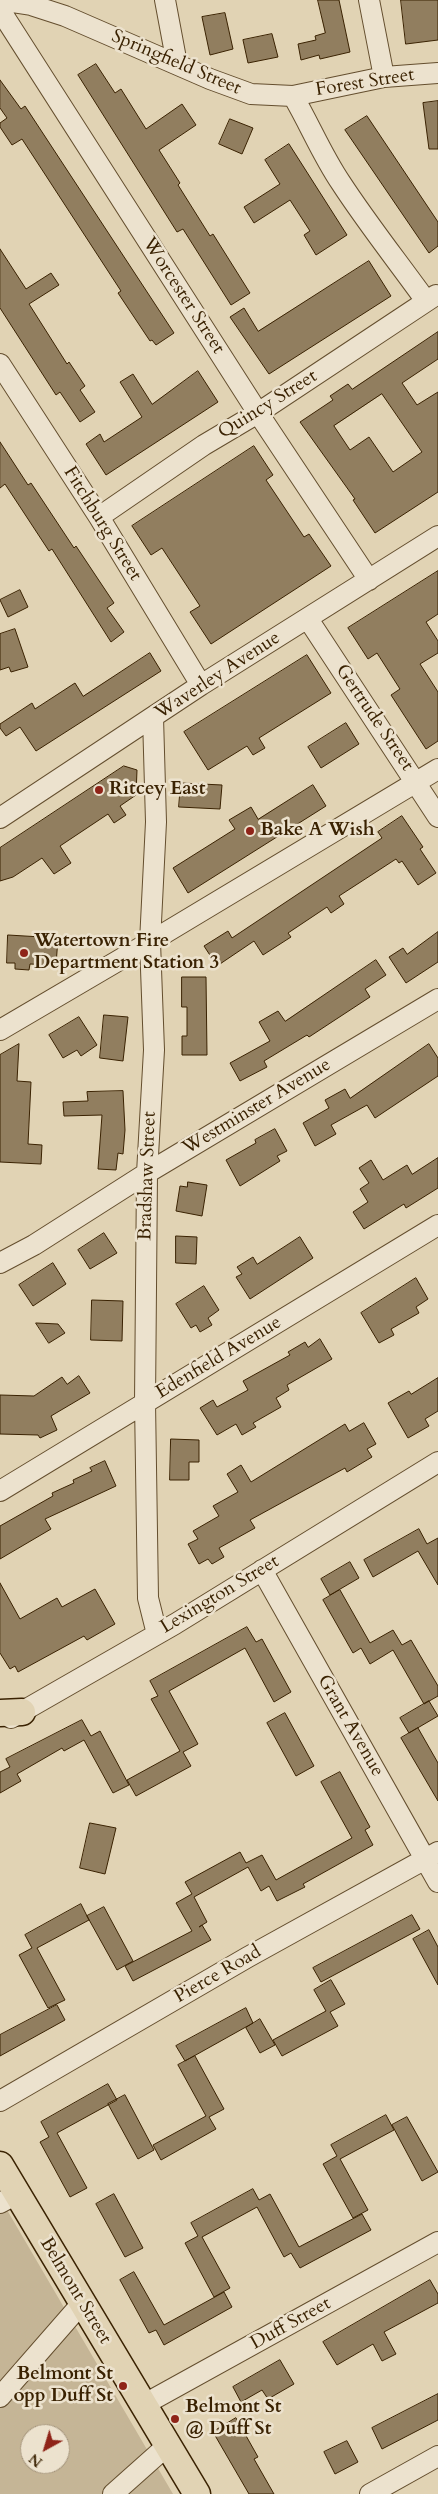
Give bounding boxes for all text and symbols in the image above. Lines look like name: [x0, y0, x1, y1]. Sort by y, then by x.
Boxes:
street label: Springfield Street: [108, 25, 244, 101]
street label: Forest Street: [314, 64, 416, 102]
street label: Worcester Street: [137, 234, 229, 358]
street label: Quincy Street: [214, 366, 322, 444]
street label: Fitchburg Street: [58, 463, 146, 585]
street label: Waverley Avenue: [151, 627, 285, 725]
street label: Gertrude Street: [330, 660, 418, 776]
place label: Ritcey East: [109, 779, 205, 801]
marker: Ritcey East: [93, 784, 105, 796]
place label: Bake A Wish: [260, 820, 375, 842]
marker: Bake A Wish: [244, 825, 256, 837]
place label: Watertown Fire Department Station 3: [34, 931, 219, 975]
marker: Watertown Fire Department Station 3: [18, 947, 30, 959]
street label: Westminster Avenue: [179, 1054, 335, 1160]
street label: Bradshaw Street: [134, 1111, 162, 1241]
street label: Edenfield Avenue: [152, 1312, 286, 1404]
street label: Lexington Street: [157, 1551, 283, 1639]
street label: Grant Avenue: [312, 1671, 388, 1781]
street label: Pierce Road: [171, 1941, 265, 2009]
street label: Belmont Street: [34, 2234, 116, 2348]
street label: Duff Street: [247, 2293, 335, 2355]
place label: Belmont St opp Duff St: [13, 2364, 113, 2408]
marker: Belmont St opp Duff St: [117, 2380, 129, 2392]
place label: Belmont St @ Duff St: [185, 2397, 282, 2441]
marker: Belmont St @ Duff St: [169, 2413, 181, 2425]
north arrow: [20, 2424, 70, 2474]
text: N: [25, 2449, 47, 2471]

